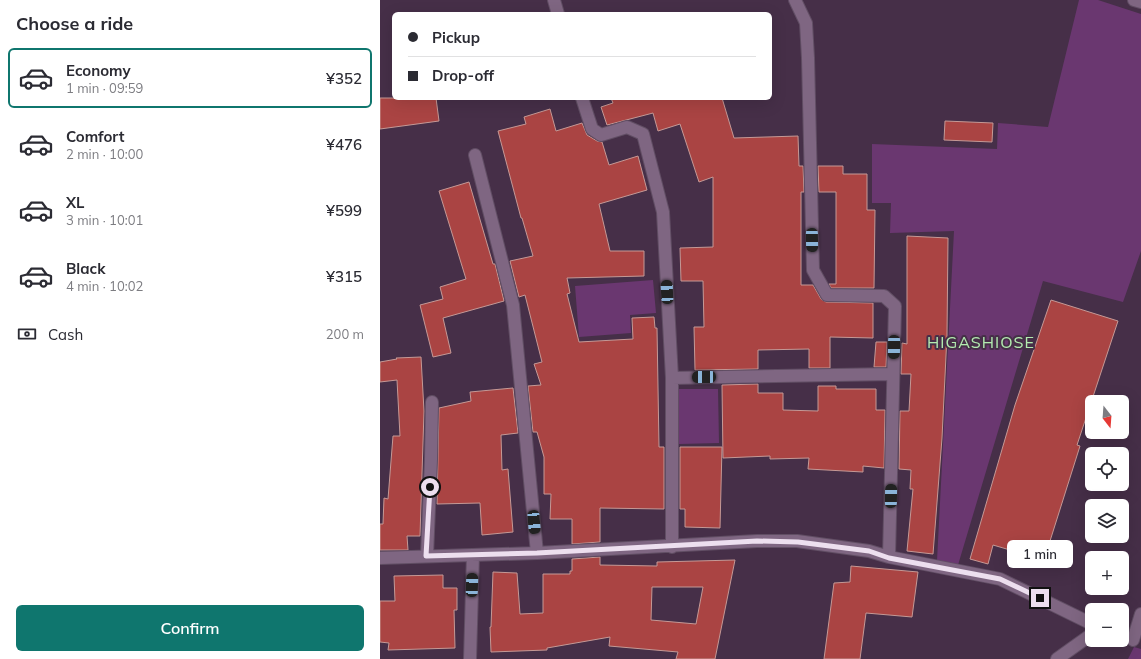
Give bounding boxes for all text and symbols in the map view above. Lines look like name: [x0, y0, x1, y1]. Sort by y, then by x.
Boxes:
text: Choose a ride: [16, 12, 133, 35]
text: Pickup: [432, 28, 480, 47]
icon: car: [18, 60, 54, 96]
text: Economy: [66, 61, 131, 80]
text: Drop-off: [432, 66, 494, 85]
text: ¥352: [326, 69, 362, 88]
text: 1 min · 09:59: [66, 80, 143, 96]
icon: car: [18, 126, 54, 162]
text: Comfort: [66, 127, 124, 146]
text: ¥476: [326, 135, 362, 154]
text: 2 min · 10:00: [66, 146, 143, 162]
icon: car: [18, 192, 54, 228]
text: XL: [66, 193, 84, 212]
text: ¥599: [326, 201, 362, 220]
text: 3 min · 10:01: [66, 212, 143, 228]
car: [806, 228, 818, 252]
icon: car: [18, 258, 54, 294]
text: Black: [66, 259, 105, 278]
text: ¥315: [326, 267, 362, 286]
text: 4 min · 10:02: [66, 278, 143, 294]
car: [660, 280, 674, 304]
icon: cash: [16, 323, 38, 345]
text: Cash: [48, 325, 83, 344]
text: 200 m: [326, 326, 364, 342]
district label: HIGASHIOSE: [927, 332, 1035, 352]
car: [888, 335, 900, 359]
car: [692, 371, 716, 383]
north arrow: [1085, 395, 1129, 439]
map controls: [1085, 395, 1129, 647]
button: locate: [1085, 447, 1129, 491]
route start: [421, 478, 439, 496]
car: [885, 484, 897, 508]
button: layers: [1085, 499, 1129, 543]
car: [527, 510, 541, 534]
callout: 1 min: [1007, 540, 1073, 568]
text: 1 min: [1023, 546, 1057, 562]
button: +: [1085, 551, 1129, 595]
car: [466, 573, 478, 597]
route end: [1031, 589, 1049, 607]
button: −: [1085, 603, 1129, 647]
button: Confirm: [16, 605, 364, 651]

